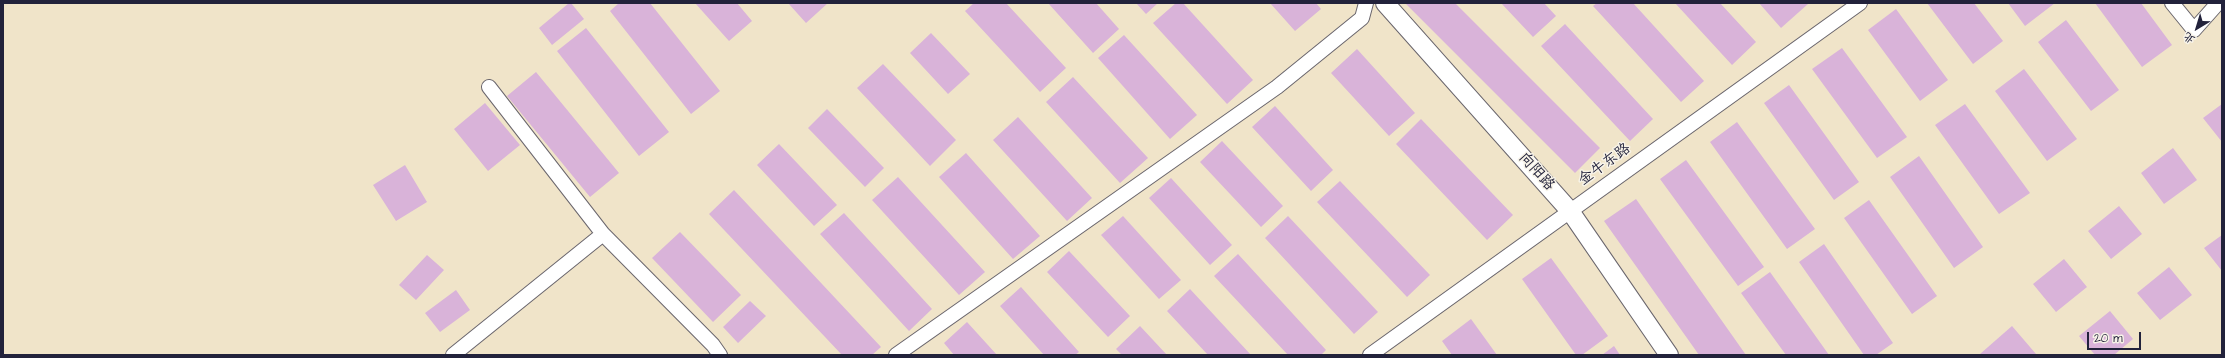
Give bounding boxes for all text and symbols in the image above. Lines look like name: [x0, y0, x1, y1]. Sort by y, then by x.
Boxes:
north arrow: [2177, 8, 2217, 48]
text: 北: [2180, 29, 2198, 47]
street label: 金牛东路: [1575, 140, 1635, 190]
street label: 向阳路: [1514, 149, 1558, 195]
scale bar: [2089, 324, 2143, 350]
text: 20 m: [2094, 330, 2123, 347]

